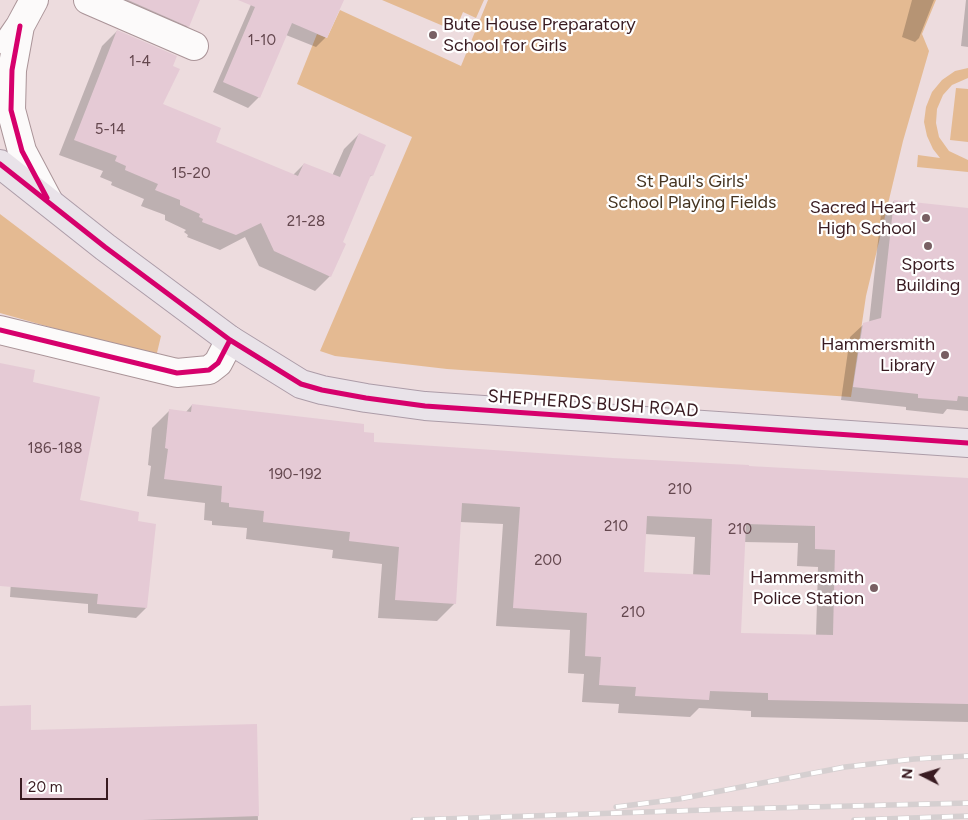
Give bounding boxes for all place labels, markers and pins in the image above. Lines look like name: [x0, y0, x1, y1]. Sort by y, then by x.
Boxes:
place label: Bute House Preparatory School for Girls: [443, 14, 636, 56]
marker: Bute House Preparatory School for Girls: [427, 29, 439, 41]
place label: Sacred Heart High School: [810, 197, 916, 240]
marker: Sacred Heart High School: [920, 212, 932, 224]
marker: Sports Building: [922, 240, 934, 252]
place label: Sports Building: [896, 254, 960, 296]
place label: Hammersmith Library: [821, 334, 935, 376]
marker: Hammersmith Library: [939, 349, 951, 361]
place label: Hammersmith Police Station: [750, 567, 864, 610]
marker: Hammersmith Police Station: [868, 582, 880, 594]

